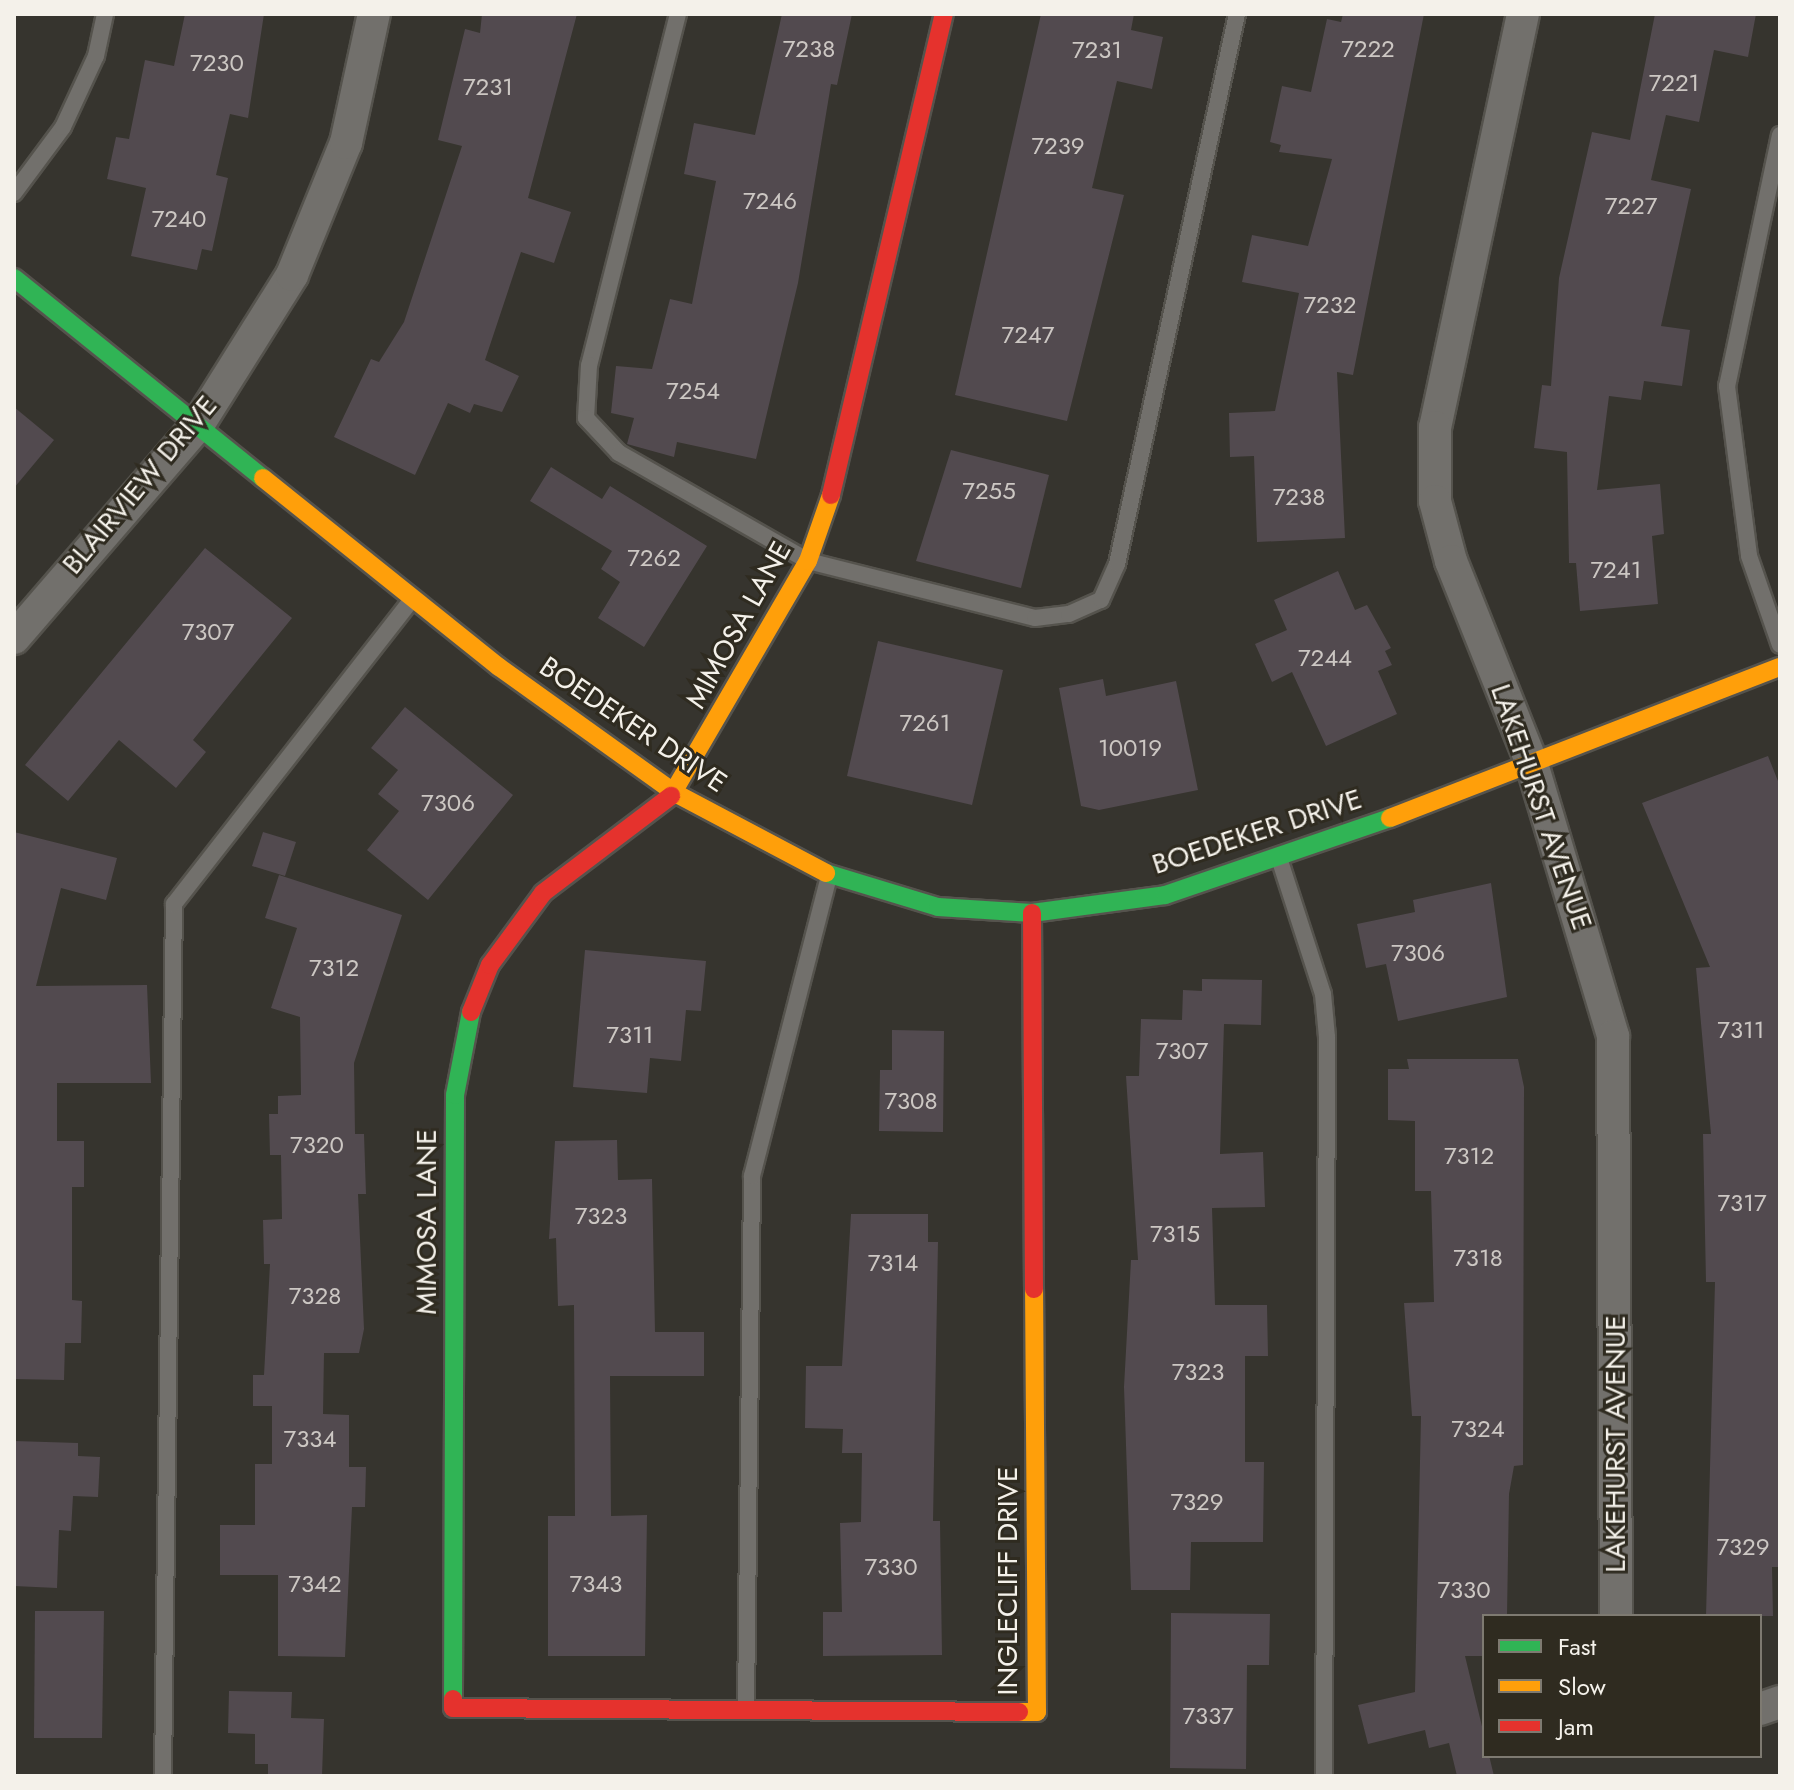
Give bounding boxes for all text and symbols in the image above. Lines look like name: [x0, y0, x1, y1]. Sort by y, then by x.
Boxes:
house number: 7238: [783, 35, 835, 63]
house number: 7222: [1341, 35, 1395, 63]
house number: 7231: [1072, 36, 1122, 64]
house number: 7230: [190, 49, 244, 77]
house number: 7221: [1649, 69, 1699, 97]
house number: 7231: [463, 73, 513, 101]
house number: 7239: [1031, 132, 1085, 160]
house number: 7246: [743, 187, 797, 215]
house number: 7227: [1605, 192, 1657, 220]
house number: 7240: [152, 205, 206, 233]
house number: 7232: [1303, 291, 1357, 319]
house number: 7247: [1002, 321, 1054, 349]
house number: 7254: [666, 377, 720, 405]
street label: BLAIRVIEW DRIVE: [56, 389, 224, 581]
house number: 7255: [962, 477, 1016, 505]
house number: 7238: [1273, 483, 1325, 511]
street label: MIMOSA LANE: [679, 536, 799, 714]
house number: 7262: [627, 544, 681, 572]
house number: 7241: [1590, 556, 1642, 584]
house number: 7307: [182, 618, 234, 646]
house number: 7244: [1298, 644, 1352, 672]
street label: BOEDEKER DRIVE: [533, 650, 733, 800]
street label: LAKEHURST AVENUE: [1483, 680, 1599, 934]
house number: 7261: [900, 709, 950, 737]
house number: 10019: [1098, 734, 1162, 762]
street label: BOEDEKER DRIVE: [1148, 782, 1366, 882]
house number: 7306: [421, 789, 475, 817]
house number: 7306: [1391, 939, 1445, 967]
house number: 7312: [309, 954, 359, 982]
house number: 7311: [1717, 1016, 1765, 1044]
house number: 7311: [606, 1021, 654, 1049]
house number: 7307: [1156, 1037, 1208, 1065]
house number: 7308: [884, 1087, 938, 1115]
street label: MIMOSA LANE: [410, 1129, 444, 1315]
house number: 7320: [290, 1131, 344, 1159]
house number: 7312: [1444, 1142, 1494, 1170]
house number: 7317: [1717, 1189, 1767, 1217]
house number: 7323: [575, 1202, 627, 1230]
house number: 7315: [1150, 1220, 1200, 1248]
house number: 7318: [1453, 1244, 1503, 1272]
house number: 7314: [868, 1249, 918, 1277]
house number: 7328: [289, 1282, 341, 1310]
street label: LAKEHURST AVENUE: [1599, 1315, 1633, 1573]
house number: 7323: [1172, 1358, 1224, 1386]
house number: 7324: [1451, 1415, 1505, 1443]
house number: 7334: [284, 1425, 336, 1453]
street label: INGLECLIFF DRIVE: [991, 1467, 1025, 1695]
house number: 7329: [1170, 1488, 1224, 1516]
house number: 7329: [1716, 1533, 1770, 1561]
house number: 7330: [864, 1553, 918, 1581]
house number: 7342: [288, 1570, 342, 1598]
house number: 7343: [570, 1570, 622, 1598]
house number: 7330: [1437, 1576, 1491, 1604]
legend: [1482, 1614, 1762, 1758]
text: Fast: [1558, 1629, 1596, 1664]
text: Slow: [1558, 1669, 1606, 1704]
house number: 7337: [1182, 1702, 1234, 1730]
text: Jam: [1558, 1709, 1594, 1744]

